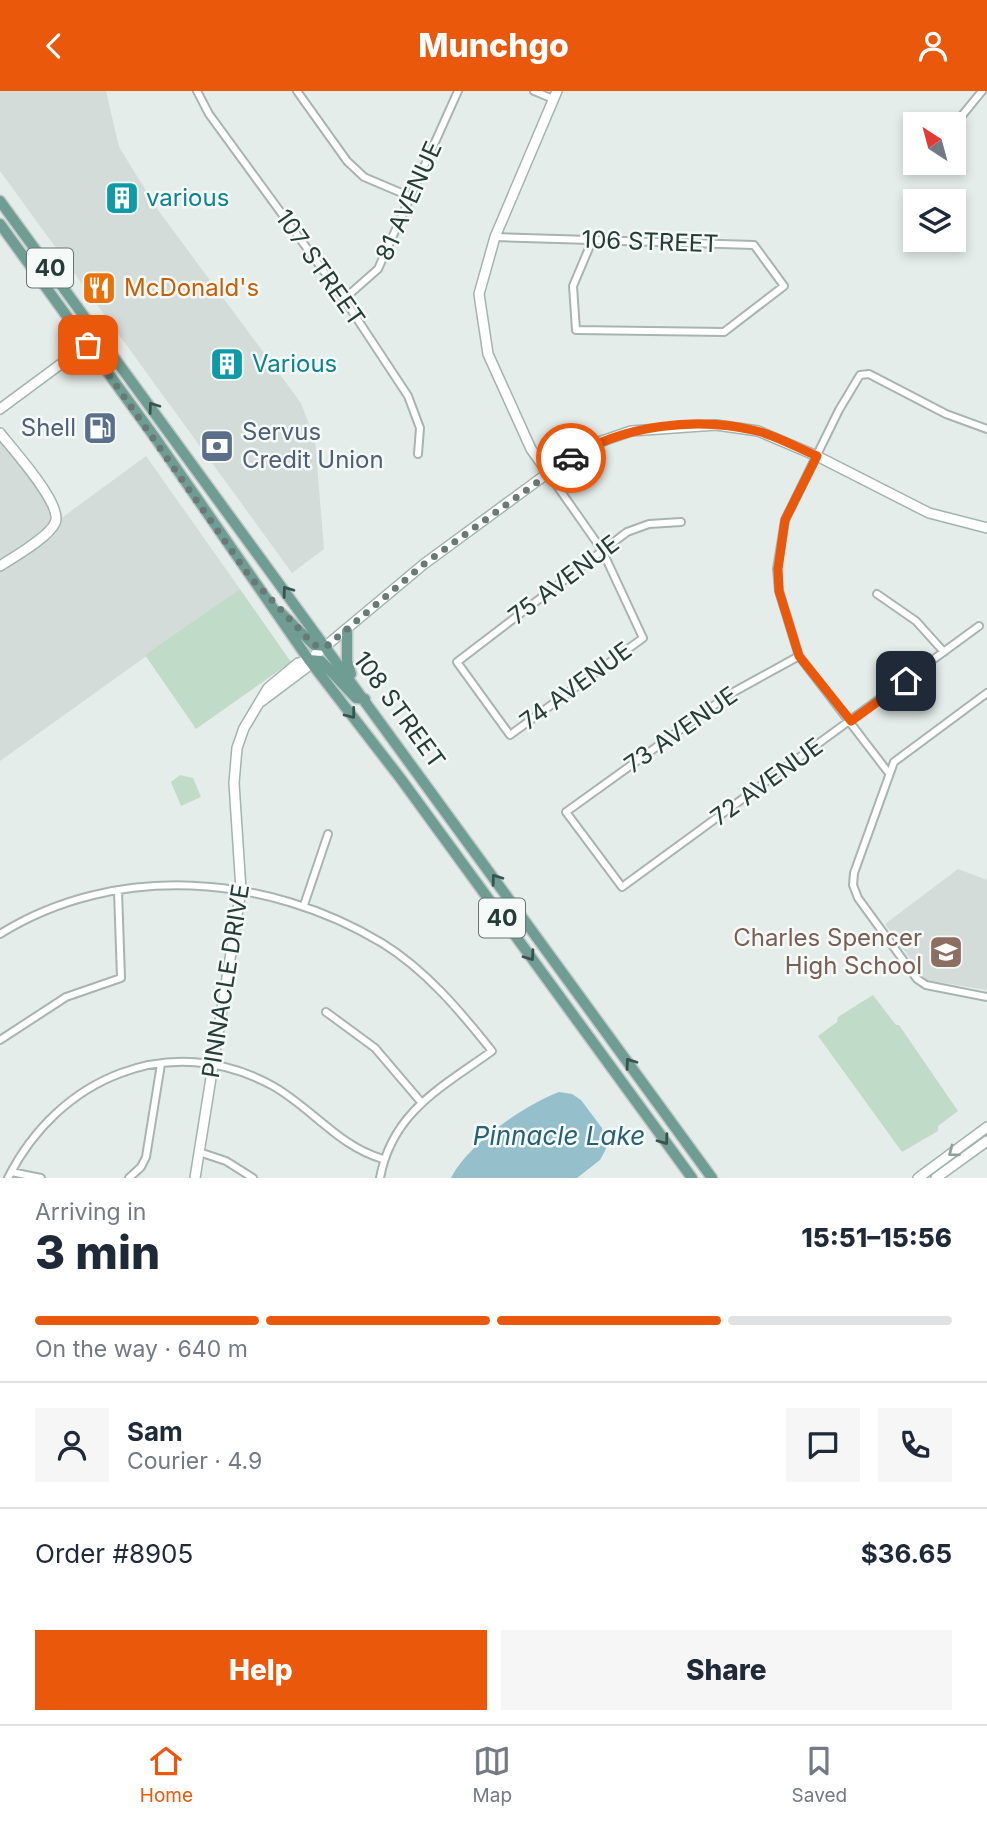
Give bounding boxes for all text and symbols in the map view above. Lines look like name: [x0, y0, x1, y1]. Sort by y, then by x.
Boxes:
text: Munchgo: [418, 26, 569, 65]
icon: back: [35, 27, 73, 65]
icon: person: [914, 27, 952, 65]
north arrow: [903, 112, 966, 175]
map controls: [903, 112, 966, 252]
street label: 81 AVENUE: [369, 137, 448, 265]
building icon: various: [103, 179, 141, 217]
place label: various: [146, 183, 229, 212]
button: layers: [903, 189, 966, 252]
street label: 107 STREET: [270, 204, 371, 332]
street label: 106 STREET: [581, 225, 719, 258]
road number: 40: [27, 249, 73, 287]
restaurant icon: McDonald's: [80, 269, 118, 307]
place label: McDonald's: [124, 273, 259, 302]
pin: [58, 315, 118, 375]
icon: bag: [69, 326, 107, 364]
building icon: Various: [208, 345, 246, 383]
place label: Various: [252, 349, 337, 378]
one-way arrow: [149, 402, 161, 415]
fuel station icon: Shell: [81, 409, 119, 447]
place label: Shell: [21, 413, 76, 442]
place label: Servus Credit Union: [242, 417, 384, 474]
courier: [536, 423, 606, 493]
bank icon: Servus Credit Union: [198, 427, 236, 465]
icon: car: [552, 439, 590, 477]
street label: 75 AVENUE: [503, 529, 625, 631]
one-way arrow: [282, 586, 295, 599]
street label: 74 AVENUE: [514, 635, 637, 736]
street label: 108 STREET: [347, 646, 451, 774]
pin: [876, 651, 936, 711]
icon: home: [887, 662, 925, 700]
street label: 73 AVENUE: [619, 680, 743, 779]
one-way arrow: [342, 706, 355, 719]
street label: 72 AVENUE: [705, 731, 828, 832]
one-way arrow: [492, 874, 504, 887]
street label: PINNACLE DRIVE: [196, 882, 255, 1080]
road number: 40: [479, 898, 525, 937]
place label: Charles Spencer High School: [733, 923, 922, 980]
school or university icon: Charles Spencer High School: [927, 933, 965, 971]
one-way arrow: [522, 948, 534, 961]
one-way arrow: [626, 1058, 638, 1071]
water label: Pinnacle Lake: [473, 1120, 645, 1151]
one-way arrow: [656, 1132, 668, 1144]
one-way arrow: [948, 1144, 960, 1157]
text: Arriving in: [35, 1198, 146, 1226]
text: 15:51–15:56: [801, 1222, 952, 1253]
text: 3 min: [35, 1224, 160, 1280]
text: On the way · 640 m: [35, 1335, 248, 1363]
button: person: [35, 1408, 109, 1482]
button: chat: [786, 1408, 860, 1482]
button: phone: [878, 1408, 952, 1482]
text: Sam: [127, 1416, 183, 1447]
text: Courier · 4.9: [127, 1447, 262, 1475]
text: Order #8905: [35, 1538, 193, 1569]
text: $36.65: [861, 1538, 952, 1569]
button: Help: [35, 1630, 487, 1710]
button: Share: [501, 1630, 952, 1710]
tab: Home: [140, 1742, 193, 1807]
tab: Map: [473, 1742, 512, 1807]
tab: Saved: [792, 1742, 847, 1807]

